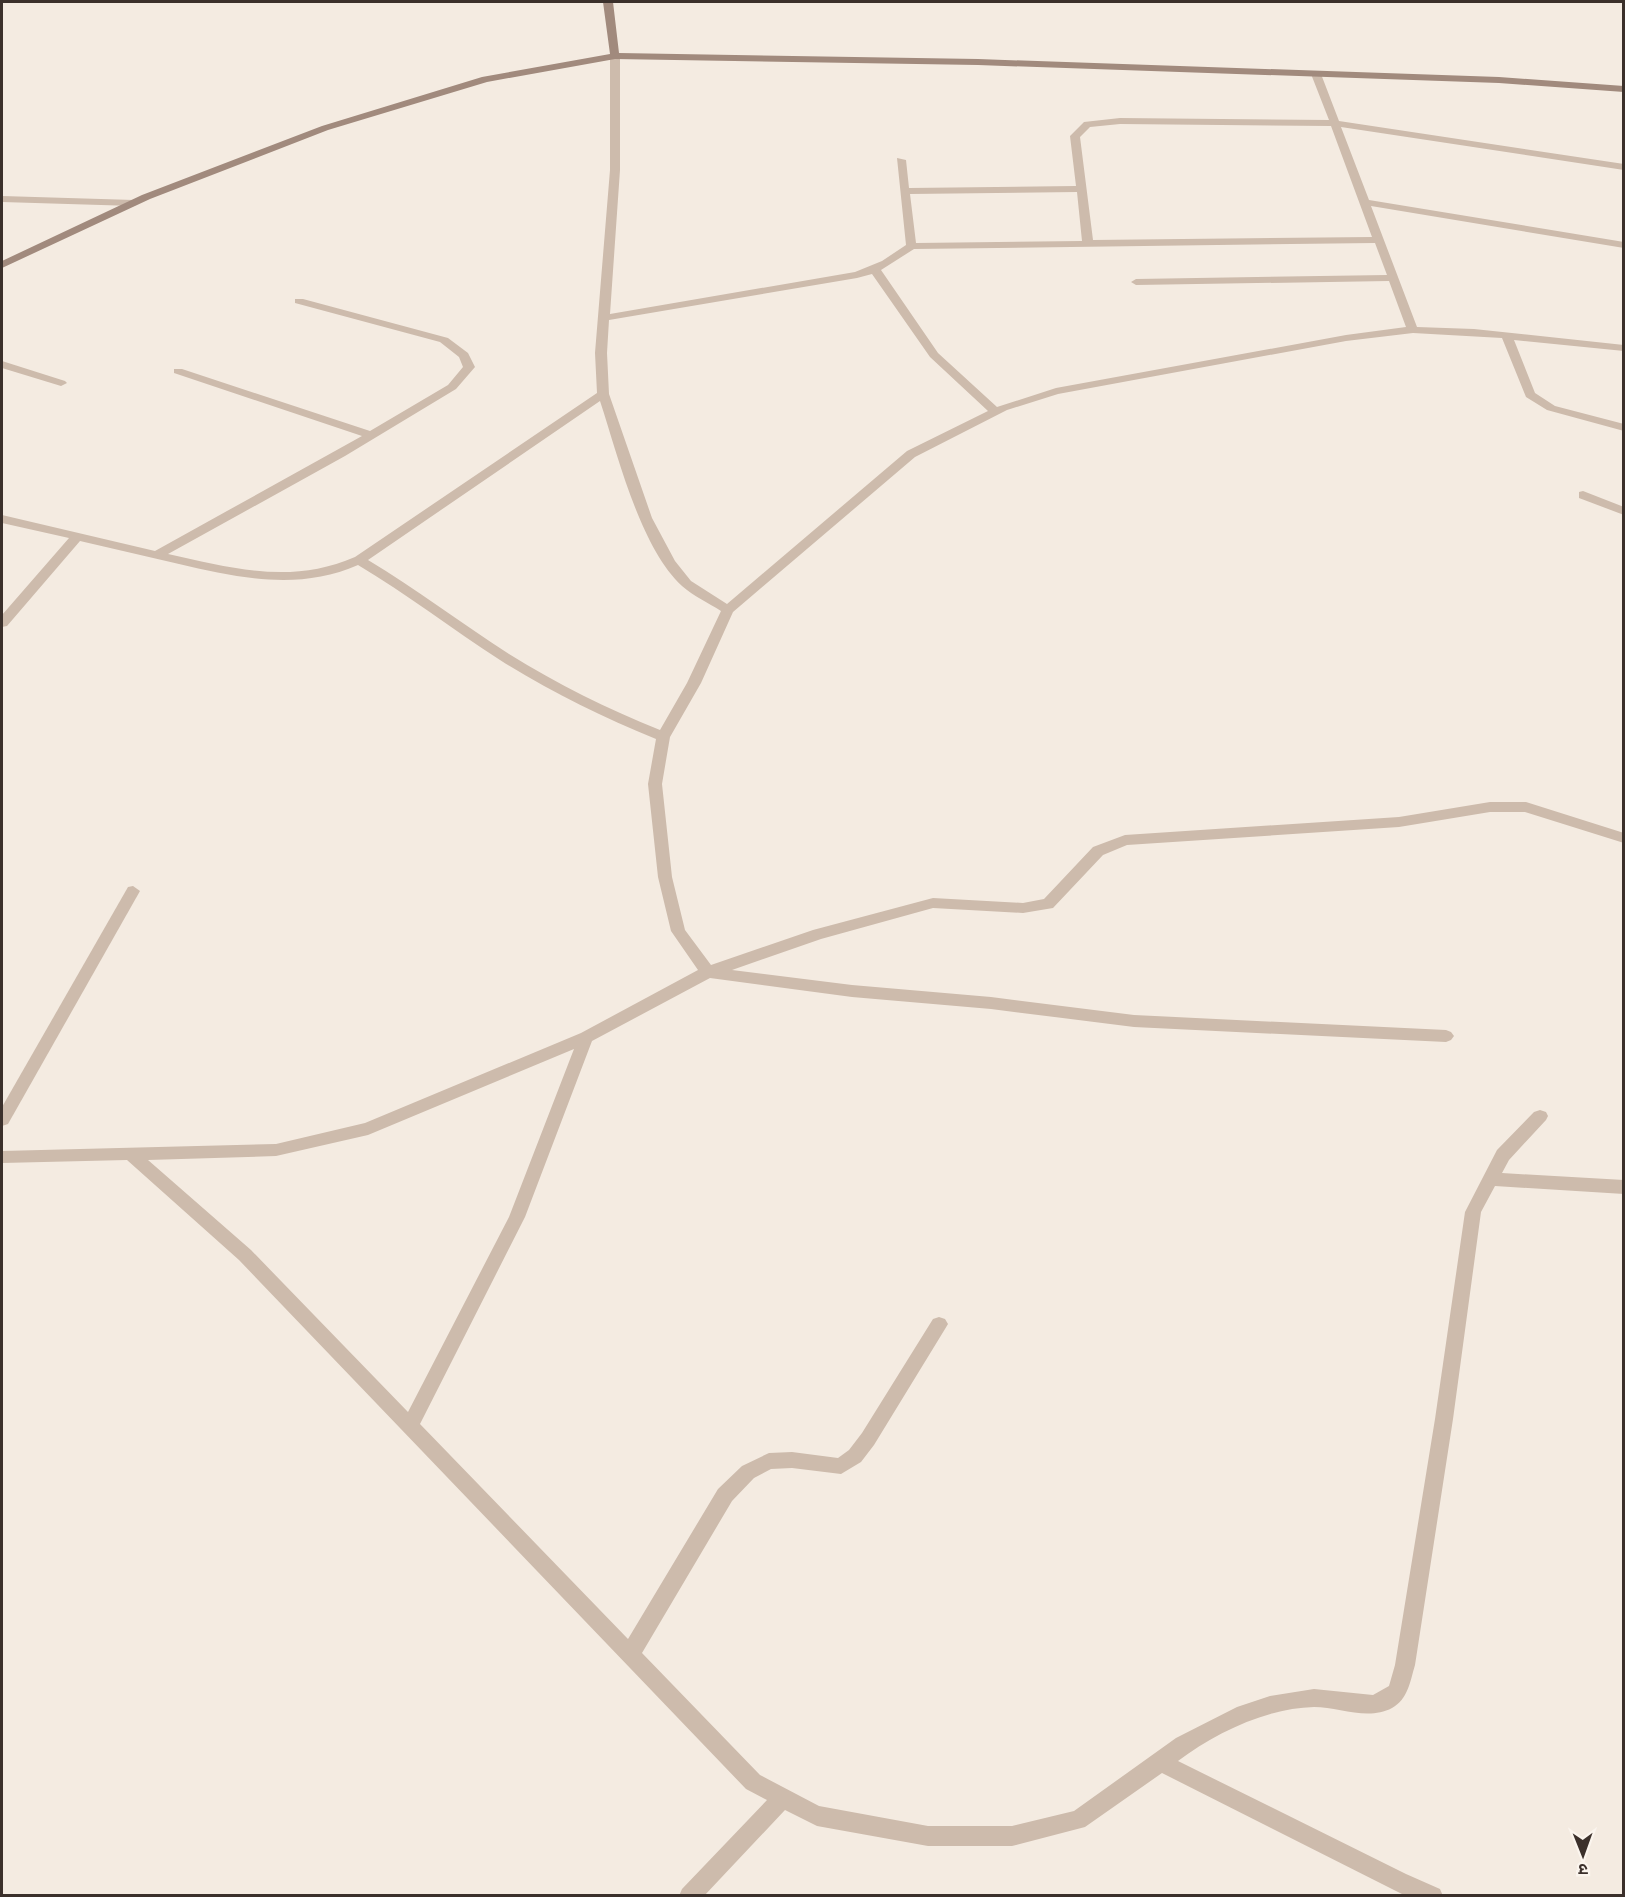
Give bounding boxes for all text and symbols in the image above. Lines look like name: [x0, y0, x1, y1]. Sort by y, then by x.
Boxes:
north arrow: [1553, 1825, 1613, 1885]
text: उ: [1578, 1860, 1588, 1879]

